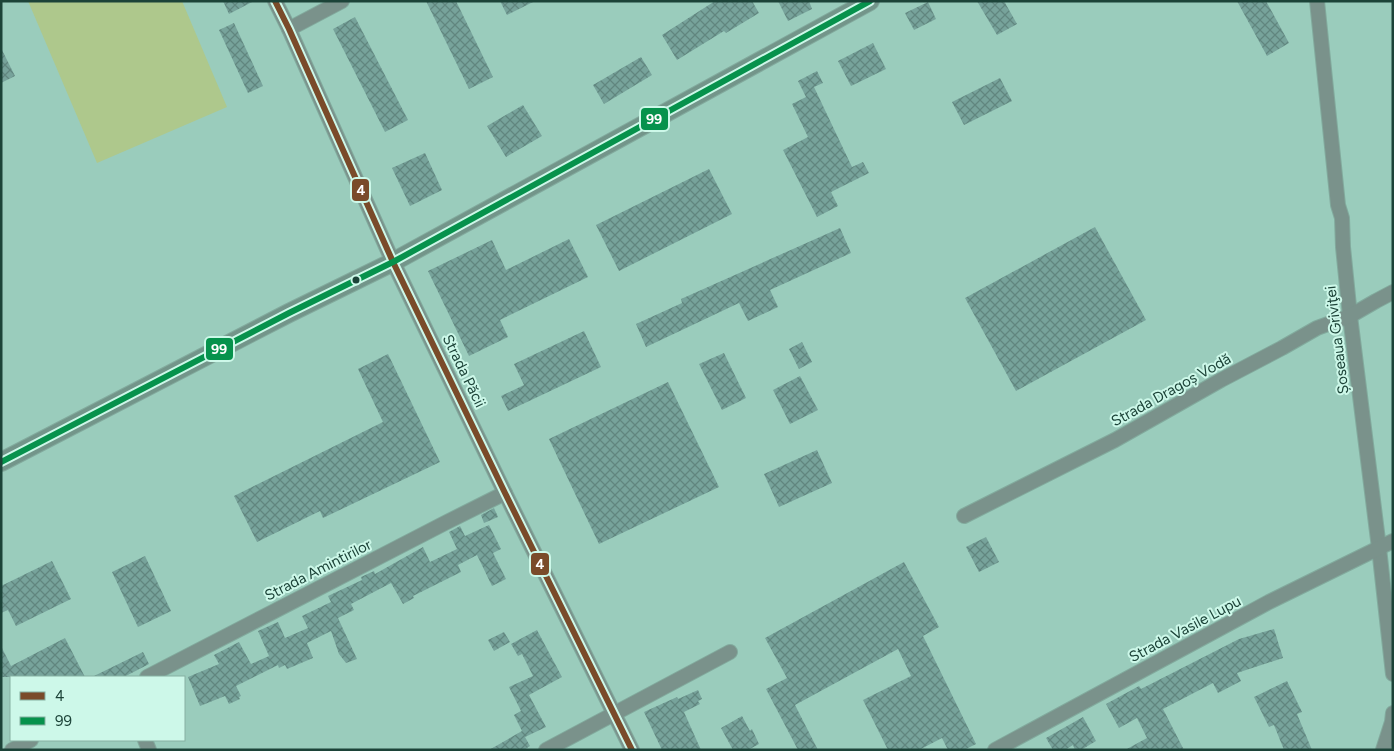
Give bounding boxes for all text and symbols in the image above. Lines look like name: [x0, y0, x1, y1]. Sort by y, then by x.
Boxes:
line badge: 99: [640, 107, 669, 131]
text: 99: [646, 111, 662, 128]
line badge: 4: [351, 178, 370, 202]
text: 4: [357, 182, 366, 199]
unlabelled marker: [351, 275, 361, 285]
street label: Șoseaua Griviţei: [1321, 285, 1353, 395]
street label: Strada Păcii: [439, 332, 489, 410]
line badge: 99: [205, 337, 234, 361]
text: 99: [211, 341, 227, 358]
street label: Strada Dragoș Vodă: [1108, 350, 1234, 430]
street label: Strada Amintirilor: [262, 535, 374, 605]
line badge: 4: [530, 552, 550, 576]
text: 4: [536, 556, 545, 573]
street label: Strada Vasile Lupu: [1126, 592, 1244, 666]
legend: [10, 676, 185, 741]
text: 4: [55, 687, 64, 705]
text: 99: [55, 712, 72, 730]

